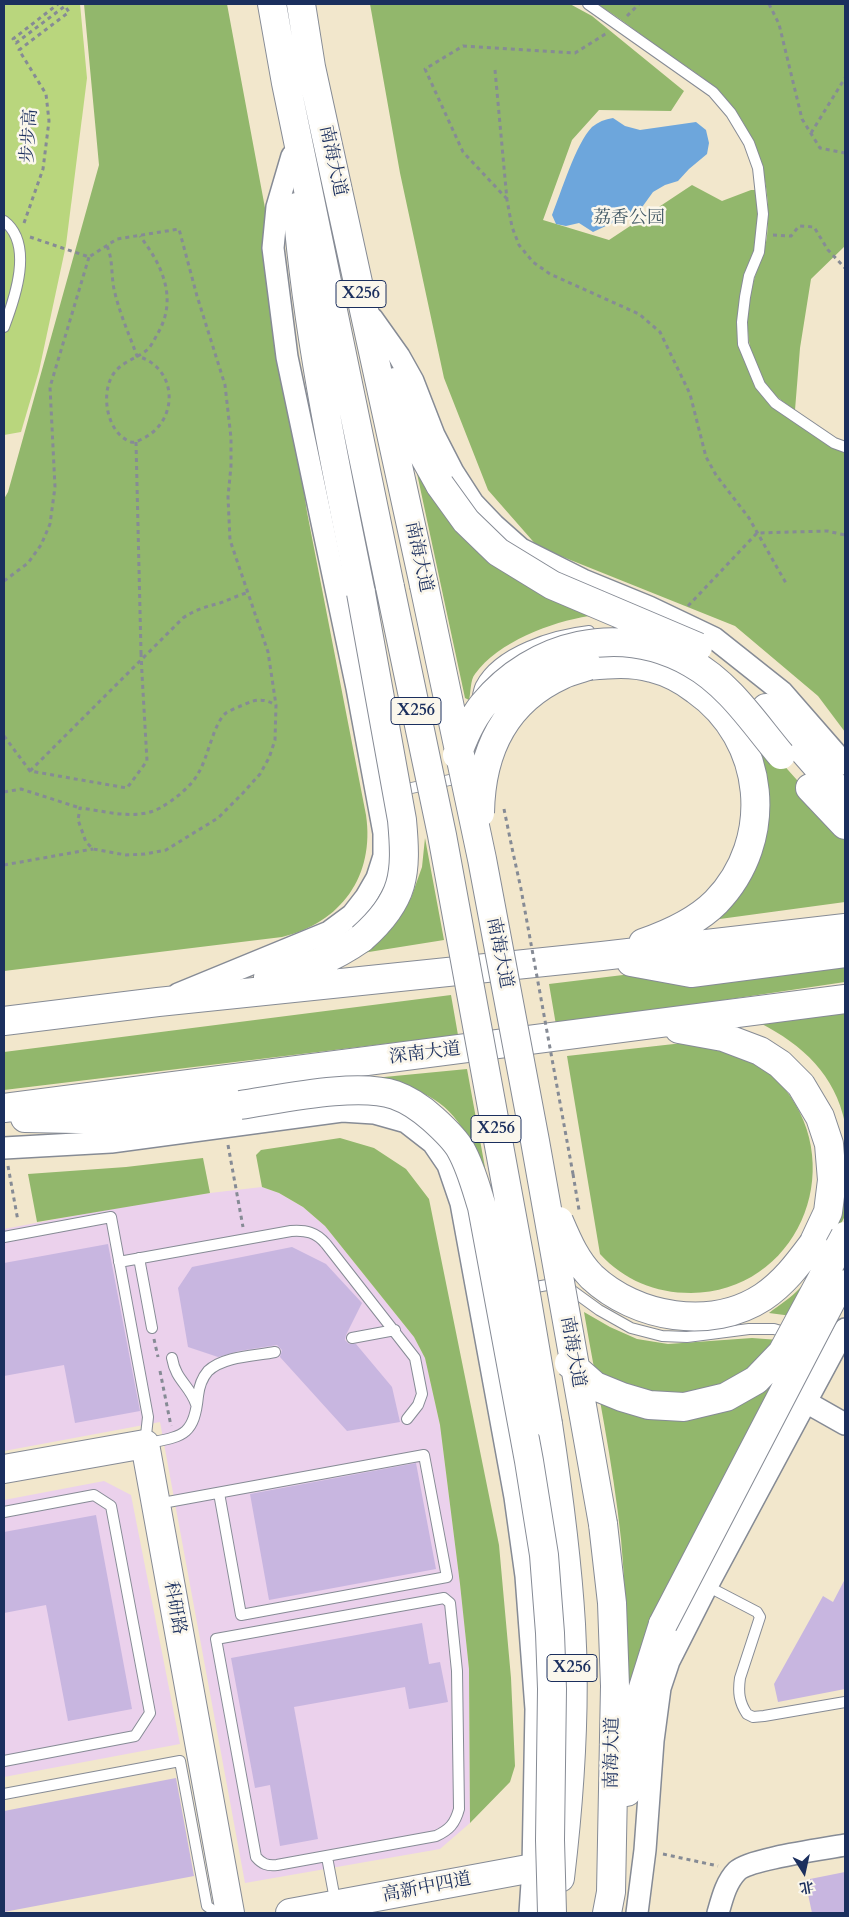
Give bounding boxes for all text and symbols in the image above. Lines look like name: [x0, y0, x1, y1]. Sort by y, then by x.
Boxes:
street label: 步步高: [17, 108, 43, 164]
street label: 南海大道: [314, 124, 350, 198]
park label: 荔香公园: [593, 208, 665, 230]
road number: X256: [336, 280, 386, 308]
street label: 南海大道: [400, 520, 436, 594]
road number: X256: [391, 698, 441, 724]
street label: 南海大道: [482, 916, 516, 990]
street label: 深南大道: [388, 1039, 462, 1069]
road number: X256: [471, 1116, 521, 1142]
street label: 南海大道: [555, 1315, 589, 1389]
street label: 科研路: [159, 1580, 189, 1636]
road number: X256: [547, 1655, 597, 1682]
street label: 南海大道: [602, 1717, 624, 1789]
north arrow: [779, 1847, 829, 1897]
street label: 高新中四道: [381, 1869, 473, 1907]
text: 北: [798, 1877, 815, 1898]

